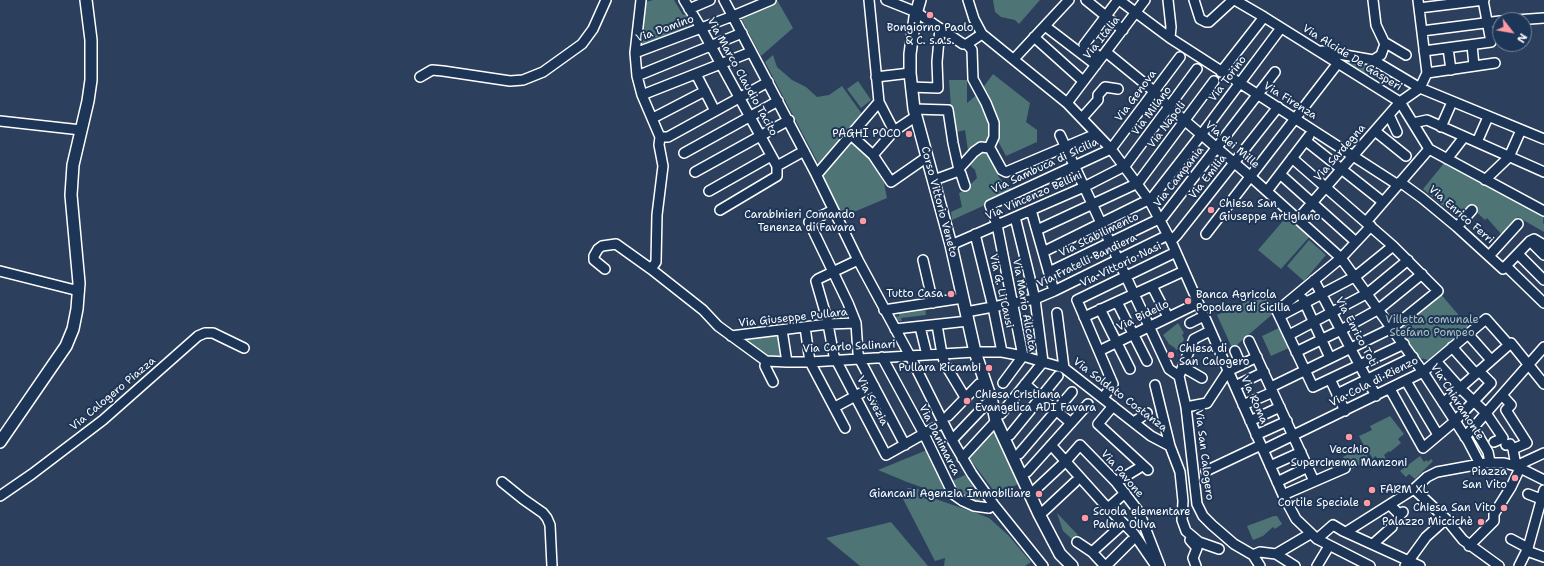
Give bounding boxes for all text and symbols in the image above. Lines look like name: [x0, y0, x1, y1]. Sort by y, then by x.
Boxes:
marker: Bongiorno Paolo & C. s.a.s.: [925, 10, 935, 20]
street label: Via Domino: [634, 12, 696, 46]
north arrow: [1492, 12, 1532, 52]
street label: Via Italia: [1081, 14, 1123, 62]
street label: Via Marco Claudio Tacito: [704, 16, 780, 138]
place label: Bongiorno Paolo & C. s.a.s.: [887, 21, 973, 47]
street label: Via Alcide De Gasperi: [1300, 22, 1404, 94]
text: N: [1513, 30, 1531, 46]
street label: Via Torino: [1206, 53, 1250, 105]
street label: Via Genova: [1112, 68, 1160, 124]
street label: Via Firenza: [1261, 79, 1319, 123]
street label: Via Milano: [1129, 84, 1175, 138]
street label: Via Napoli: [1145, 99, 1189, 151]
street label: Via dei Mille: [1202, 118, 1262, 172]
street label: Via Sardegna: [1312, 122, 1368, 184]
place label: PAGHI POCO: [832, 127, 901, 141]
marker: PAGHI POCO: [904, 129, 914, 139]
street label: Via Sambuca di Sicilia: [990, 135, 1100, 197]
street label: Via Campania: [1151, 144, 1207, 210]
street label: Corso Vittorio Veneto: [918, 145, 960, 259]
street label: Via Emilia: [1186, 152, 1230, 202]
street label: Via Vincenzo Bellini: [984, 169, 1084, 223]
street label: Via Enrico Ferri: [1426, 183, 1496, 247]
place label: Chiesa San Giuseppe Artigiano: [1219, 197, 1320, 223]
marker: Chiesa San Giuseppe Artigiano: [1206, 205, 1216, 215]
place label: Carabinieri Comando Tenenza di Favara: [744, 208, 855, 234]
street label: Via Stabilimento: [1057, 210, 1141, 260]
marker: Carabinieri Comando Tenenza di Favara: [858, 216, 868, 226]
street label: Via Fratelli Bandiera: [1035, 231, 1139, 291]
street label: Via Vittorio Nasi: [1078, 240, 1164, 290]
street label: Via G. Li Causi: [986, 253, 1016, 329]
street label: Via Mario Alicata: [1009, 258, 1039, 352]
place label: Tutto Casa: [886, 287, 943, 301]
place label: Banca Agricola Popolare di Sicilia: [1196, 288, 1290, 314]
marker: Tutto Casa: [946, 289, 956, 299]
street label: Via Enrico Toti: [1332, 295, 1380, 369]
marker: Banca Agricola Popolare di Sicilia: [1183, 296, 1193, 306]
street label: Via Bidello: [1115, 298, 1171, 334]
street label: Via Giuseppe Pullara: [738, 306, 848, 330]
park label: Villetta comunale Stefano Pompeo: [1385, 313, 1479, 339]
street label: Via Carlo Salinari: [802, 338, 896, 356]
place label: Chiesa di San Calogero: [1179, 342, 1249, 368]
marker: Chiesa di San Calogero: [1166, 350, 1176, 360]
street label: Via Calogero Piazza: [68, 354, 158, 434]
street label: Via Cola di Rienzo: [1327, 354, 1421, 410]
street label: Via Soldato Costanza: [1070, 355, 1170, 435]
place label: Pullara Ricambi: [898, 361, 981, 375]
street label: Via Chiaramonte: [1427, 361, 1487, 443]
marker: Pullara Ricambi: [984, 363, 994, 373]
street label: Via Svezia: [853, 374, 891, 428]
street label: Via Roma: [1238, 374, 1270, 426]
place label: Chiesa Cristiana Evangelica ADI Favara: [975, 388, 1096, 414]
marker: Chiesa Cristiana Evangelica ADI Favara: [962, 396, 972, 406]
street label: Via Danimarca: [916, 403, 962, 477]
street label: Via San Calogero: [1192, 409, 1216, 501]
marker: Vecchio Supercinema Manzoni: [1344, 432, 1354, 442]
place label: Vecchio Supercinema Manzoni: [1291, 443, 1407, 469]
street label: Via Pavone: [1098, 448, 1146, 500]
place label: Piazza San Vito: [1462, 465, 1507, 491]
marker: Piazza San Vito: [1510, 473, 1520, 483]
place label: FARM XL: [1380, 483, 1429, 497]
marker: FARM XL: [1367, 485, 1377, 495]
place label: Giancani Agenzia Immobiliare: [869, 487, 1031, 501]
marker: Giancani Agenzia Immobiliare: [1034, 489, 1044, 499]
place label: Cortile Speciale: [1278, 496, 1359, 510]
marker: Cortile Speciale: [1362, 498, 1372, 508]
place label: Chiesa San Vito: [1413, 501, 1496, 515]
marker: Chiesa San Vito: [1499, 503, 1509, 513]
place label: Scuola elementare Palma Oliva: [1093, 505, 1191, 531]
marker: Scuola elementare Palma Oliva: [1080, 513, 1090, 523]
place label: Palazzo Miccichè: [1382, 515, 1473, 529]
marker: Palazzo Miccichè: [1476, 517, 1486, 527]

